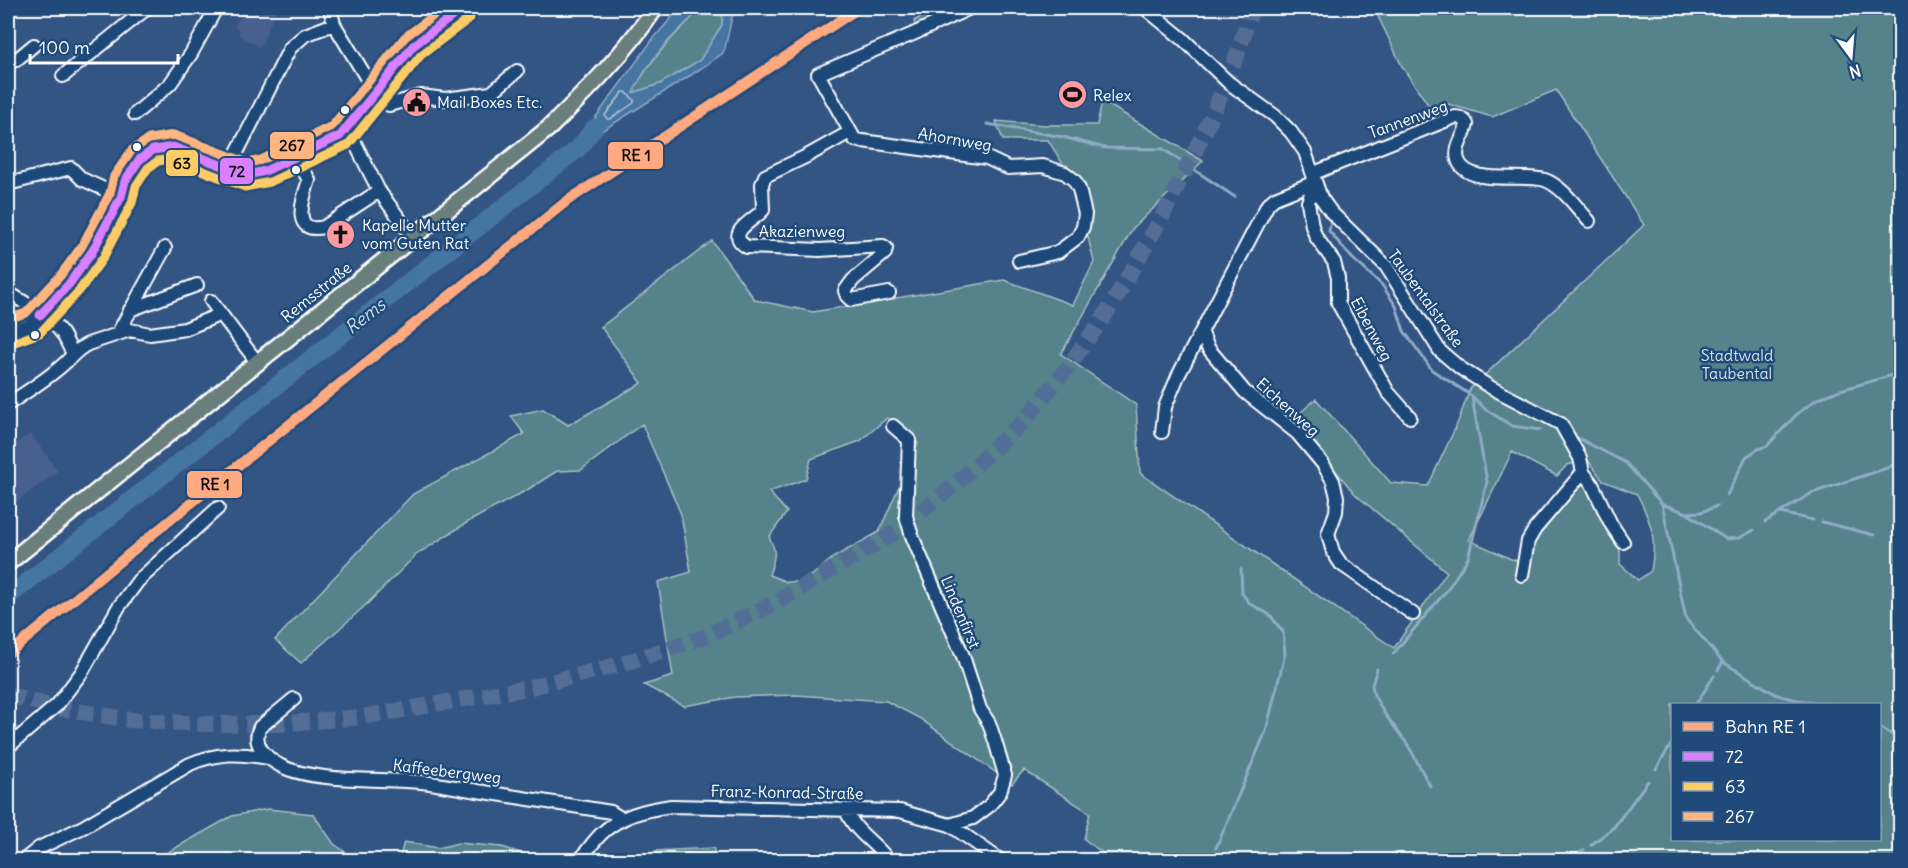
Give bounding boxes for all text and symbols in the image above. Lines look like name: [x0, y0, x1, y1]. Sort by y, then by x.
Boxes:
scale bar: [30, 27, 178, 65]
north arrow: [1821, 27, 1881, 87]
text: 100 m: [39, 36, 90, 59]
text: N: [1847, 60, 1863, 83]
sports icon: Relex: [1056, 79, 1088, 111]
place label: Relex: [1093, 85, 1132, 105]
public building icon: Mail Boxes Etc.: [400, 86, 432, 118]
place label: Mail Boxes Etc.: [437, 92, 542, 112]
street label: Tannenweg: [1366, 95, 1450, 143]
unlabelled marker: [339, 104, 351, 116]
street label: Ahornweg: [917, 123, 993, 155]
line badge: 267: [269, 131, 315, 160]
text: 267: [279, 135, 305, 155]
unlabelled marker: [131, 141, 143, 153]
line badge: RE 1: [607, 141, 664, 170]
text: RE 1: [621, 145, 651, 165]
line badge: 63: [165, 149, 199, 177]
text: 63: [173, 153, 191, 173]
line badge: 72: [219, 157, 254, 185]
text: 72: [229, 161, 246, 181]
unlabelled marker: [290, 164, 302, 176]
place label: Kapelle Mutter vom Guten Rat: [362, 215, 470, 253]
church icon: Kapelle Mutter vom Guten Rat: [325, 218, 357, 250]
street label: Akazienweg: [759, 221, 845, 241]
street label: Taubentalstraße: [1384, 245, 1468, 351]
street label: Remsstraße: [277, 257, 355, 327]
water label: Rems: [340, 292, 391, 339]
street label: Eibenweg: [1347, 294, 1397, 364]
unlabelled marker: [29, 329, 41, 341]
park label: Stadtwald Taubental: [1701, 345, 1773, 383]
street label: Eichenweg: [1252, 373, 1324, 441]
line badge: RE 1: [186, 470, 243, 499]
text: RE 1: [200, 474, 230, 494]
street label: Lindenfirst: [937, 573, 985, 652]
legend: [1671, 703, 1881, 841]
text: Bahn RE 1: [1725, 715, 1806, 738]
text: 72: [1725, 745, 1744, 768]
street label: Kaffeebergweg: [392, 754, 502, 788]
text: 63: [1725, 775, 1746, 798]
street label: Franz-Konrad-Straße: [710, 781, 864, 803]
text: 267: [1725, 805, 1754, 828]

